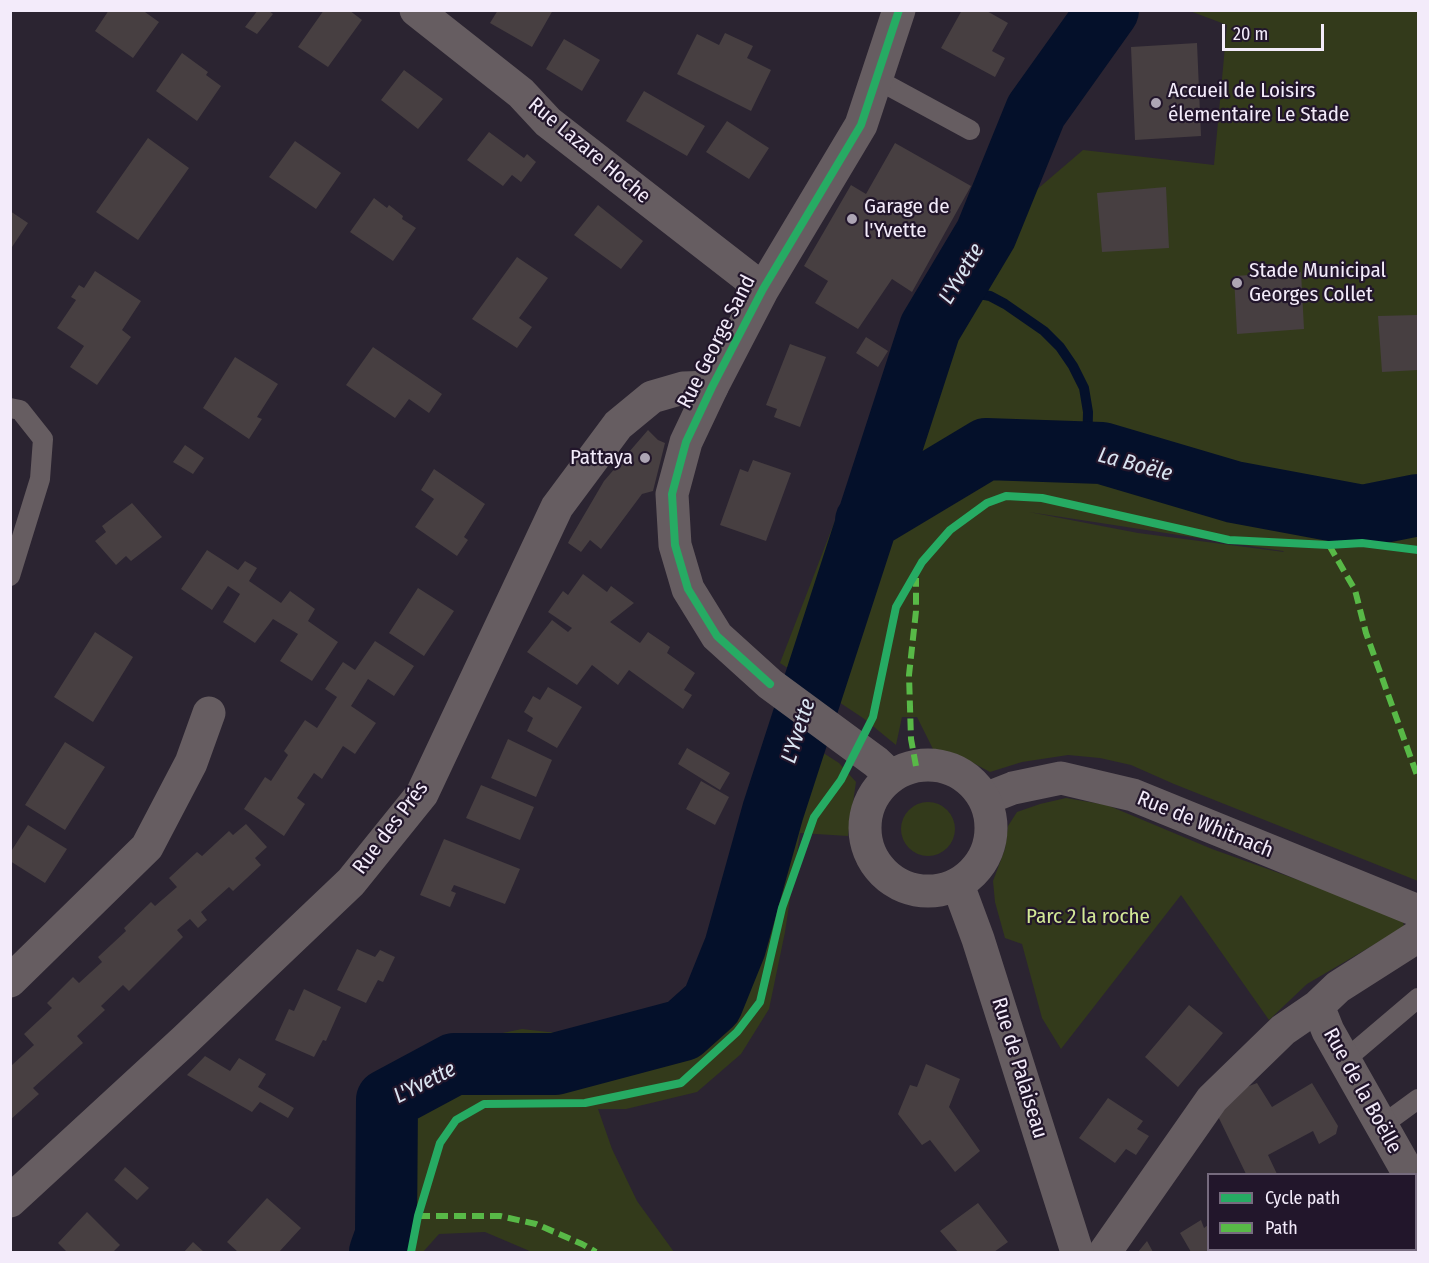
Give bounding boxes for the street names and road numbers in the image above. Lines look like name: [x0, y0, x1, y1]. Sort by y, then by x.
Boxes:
street label: Rue Lazare Hoche: [523, 93, 655, 209]
street label: Rue George Sand: [673, 271, 761, 413]
street label: Rue des Prés: [348, 777, 434, 879]
street label: Rue de Whitnach: [1133, 786, 1277, 864]
street label: Rue de Palaiseau: [986, 995, 1052, 1141]
street label: Rue de la Boëlle: [1317, 1024, 1407, 1158]

